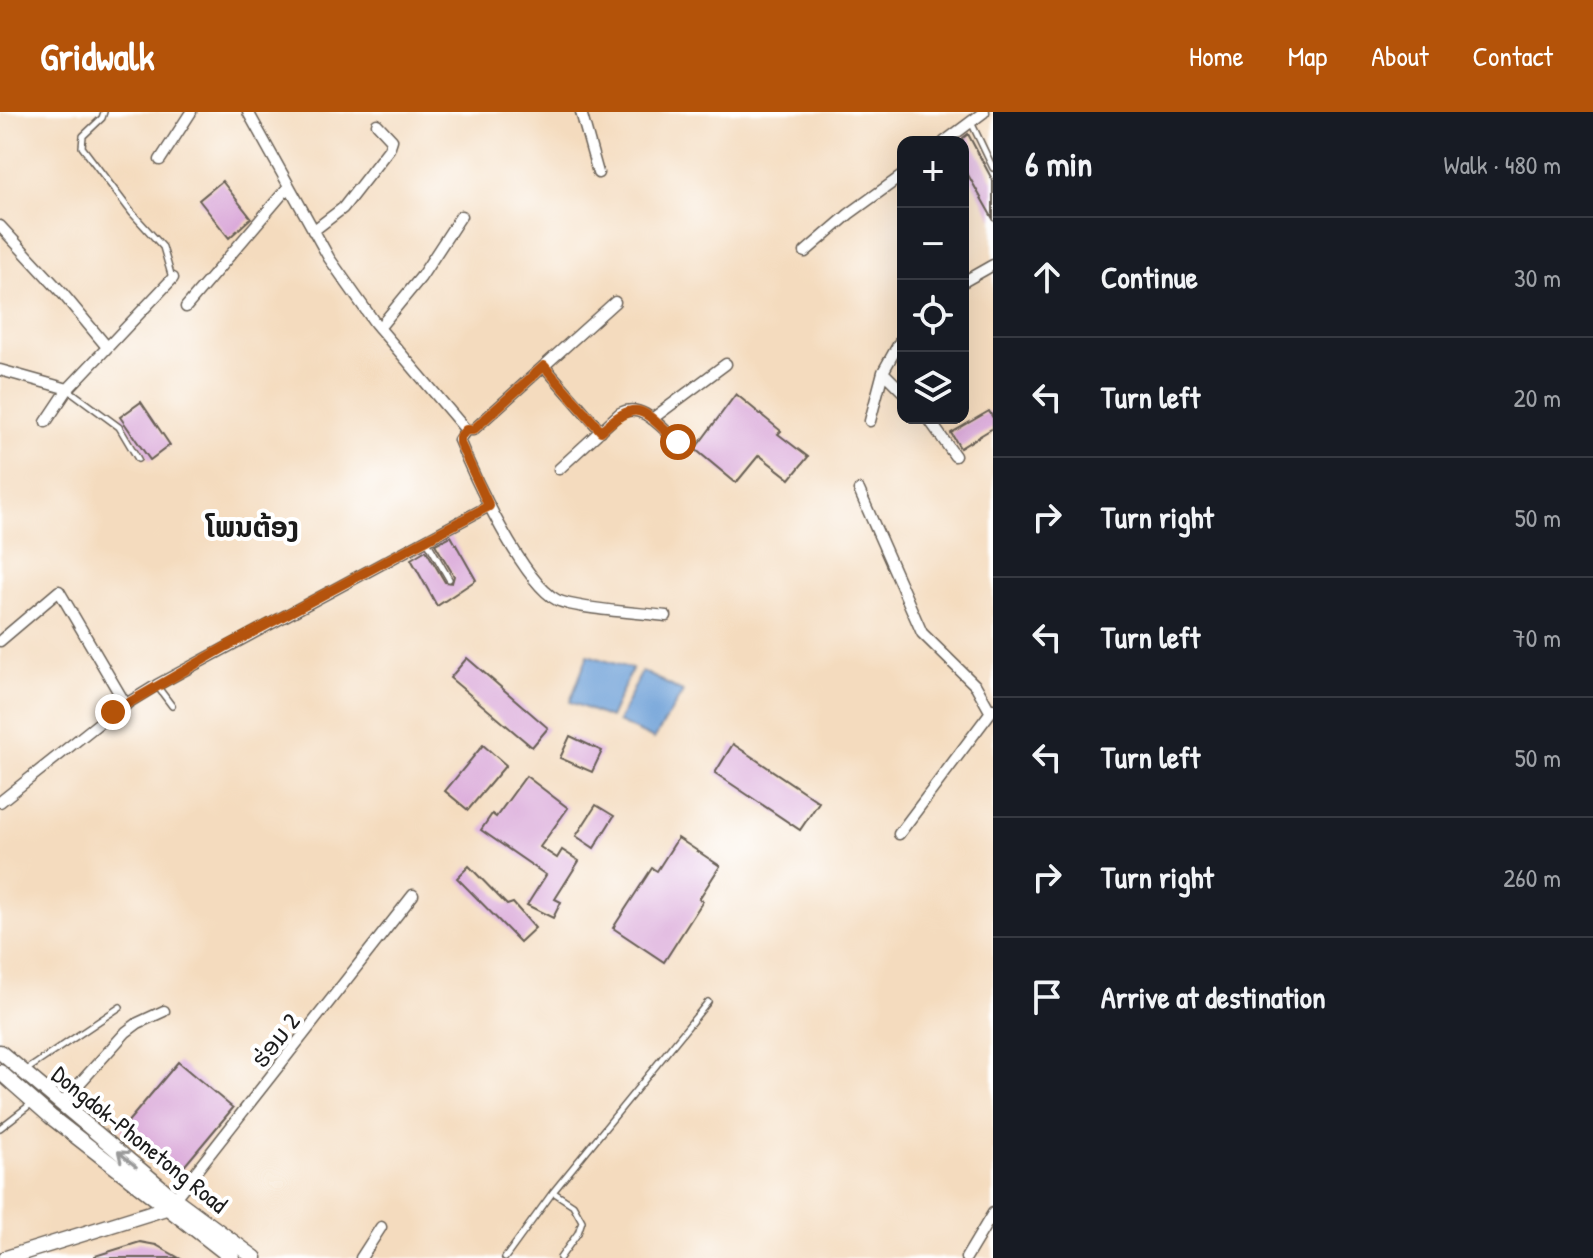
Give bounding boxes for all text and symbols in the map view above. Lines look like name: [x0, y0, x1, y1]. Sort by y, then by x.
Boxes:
text: Gridwalk: [40, 30, 155, 82]
text: Home: [1189, 37, 1244, 75]
text: Map: [1288, 37, 1327, 75]
text: About: [1371, 37, 1429, 75]
text: Contact: [1473, 37, 1553, 75]
map controls: [897, 136, 969, 424]
button: +: [897, 136, 969, 208]
text: 6 min: [1025, 141, 1093, 187]
text: Walk · 480 m: [1444, 147, 1561, 182]
button: −: [897, 208, 969, 280]
icon: ahead: [1025, 255, 1069, 299]
text: Continue: [1101, 257, 1198, 297]
text: 30 m: [1514, 260, 1561, 295]
button: locate: [897, 280, 969, 352]
button: layers: [897, 352, 969, 424]
icon: left: [1025, 375, 1069, 419]
text: Turn left: [1101, 377, 1200, 417]
text: 20 m: [1514, 380, 1561, 415]
route start: [660, 424, 696, 460]
icon: right: [1025, 495, 1069, 539]
text: Turn right: [1101, 497, 1214, 537]
text: 50 m: [1515, 500, 1561, 535]
district label: ໂພນຕ້ອງ: [204, 508, 299, 546]
icon: left: [1025, 615, 1069, 659]
text: Turn left: [1101, 617, 1200, 657]
text: 70 m: [1513, 620, 1561, 655]
route end: [95, 694, 131, 730]
icon: left: [1025, 735, 1069, 779]
text: Turn left: [1101, 737, 1200, 777]
text: 50 m: [1515, 740, 1561, 775]
icon: right: [1025, 855, 1069, 899]
text: Turn right: [1101, 857, 1214, 897]
text: 260 m: [1503, 860, 1561, 895]
icon: arrive: [1025, 975, 1069, 1019]
text: Arrive at destination: [1101, 977, 1326, 1017]
street label: ຮ່ອມ 2: [244, 1006, 306, 1074]
street label: Dongdok-Phonetong Road: [45, 1058, 235, 1220]
one-way arrow: [117, 1150, 138, 1168]

